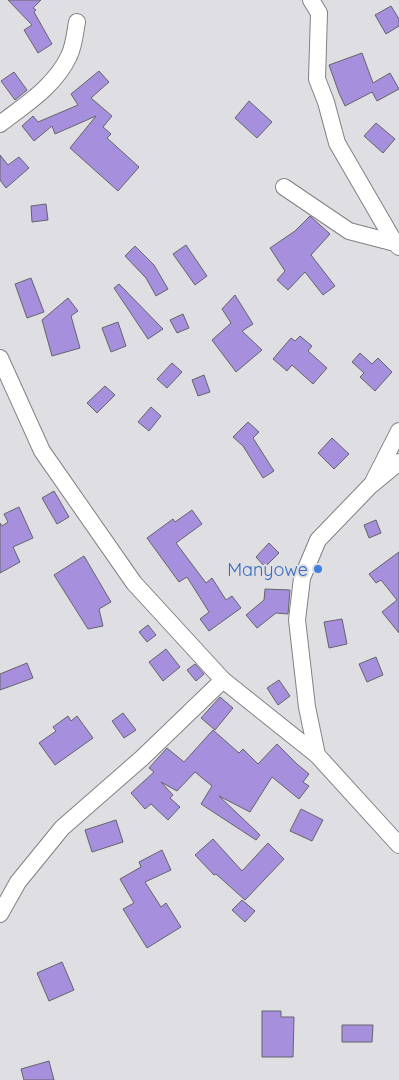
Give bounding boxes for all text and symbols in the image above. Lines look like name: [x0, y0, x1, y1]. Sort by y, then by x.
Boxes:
place label: Manyowe: [227, 558, 308, 581]
marker: Manyowe: [312, 563, 324, 575]

